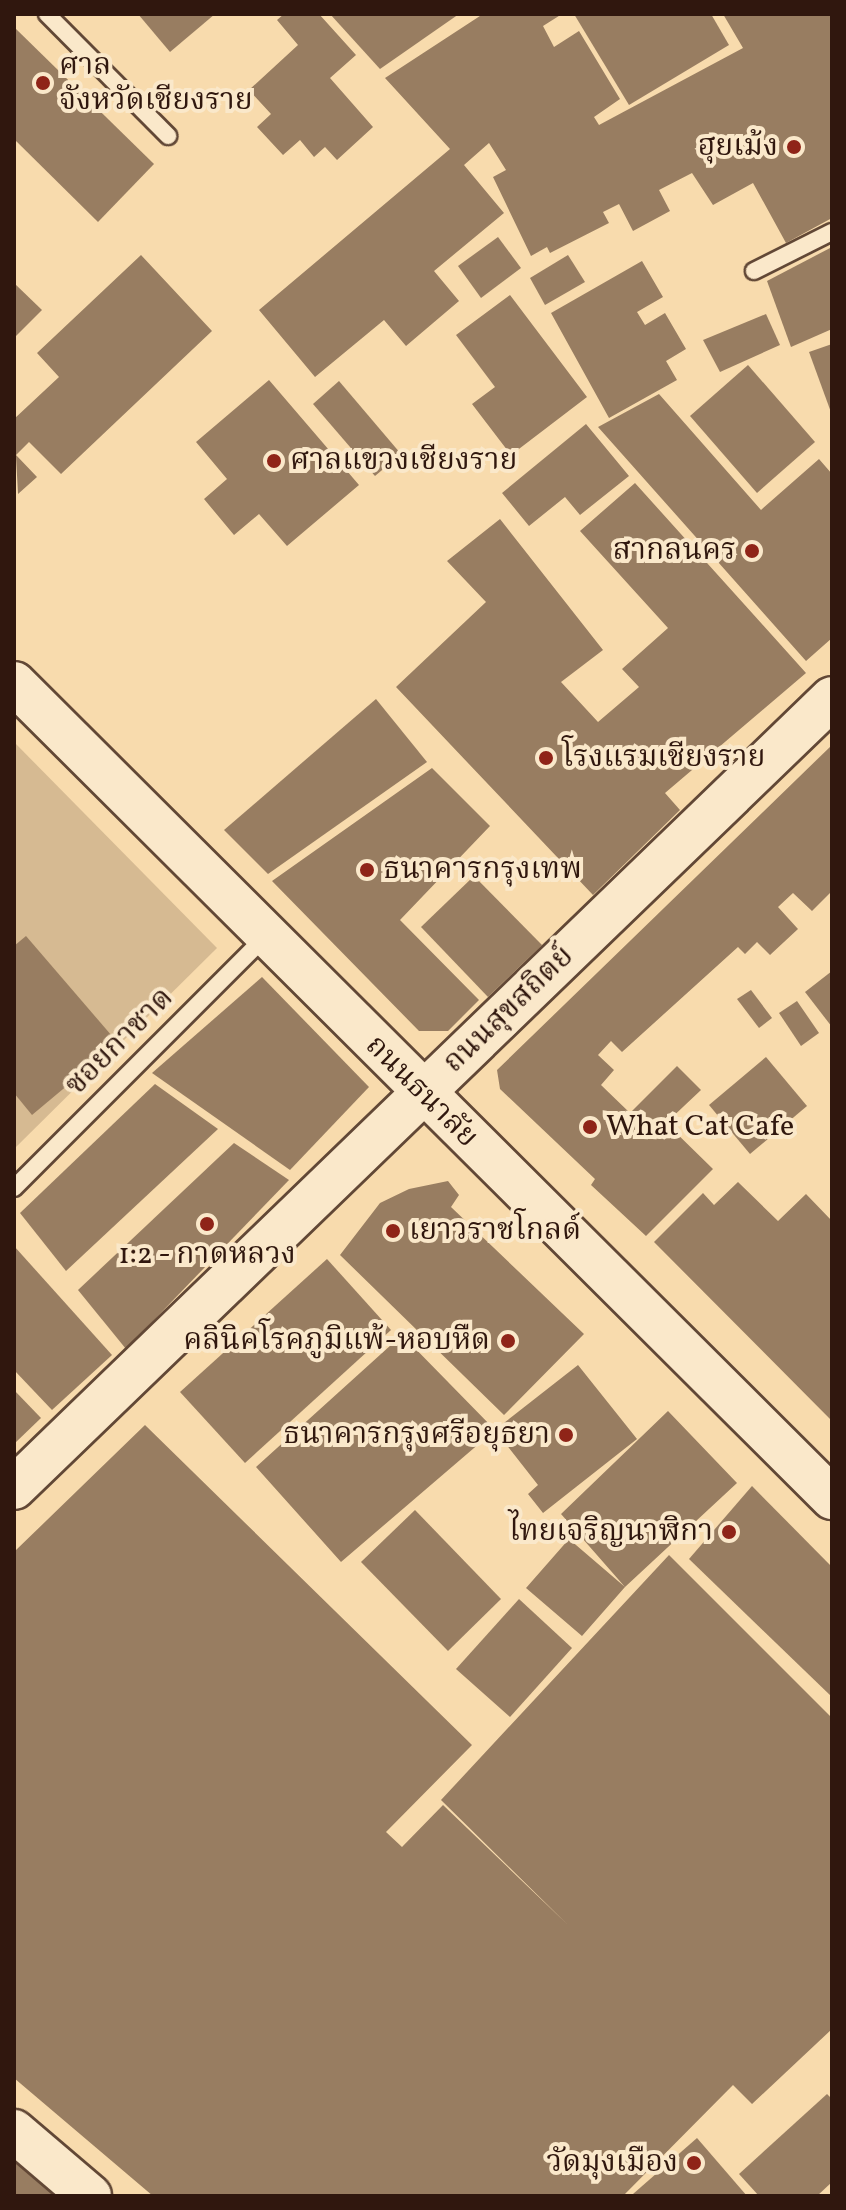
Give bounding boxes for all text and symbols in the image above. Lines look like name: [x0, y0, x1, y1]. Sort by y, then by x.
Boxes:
place label: ศาล จังหวัดเชียงราย: [59, 48, 253, 118]
marker: ศาล จังหวัดเชียงราย: [34, 74, 52, 92]
place label: ฮุยเม้ง: [698, 129, 778, 165]
marker: ฮุยเม้ง: [785, 138, 803, 156]
place label: ศาลแขวงเชียงราย: [290, 443, 517, 479]
marker: ศาลแขวงเชียงราย: [265, 452, 283, 470]
place label: สากลนคร: [613, 533, 736, 569]
marker: สากลนคร: [743, 542, 761, 560]
place label: โรงแรมเชียงราย: [562, 740, 765, 776]
marker: โรงแรมเชียงราย: [537, 749, 555, 767]
place label: ธนาคารกรุงเทพ: [383, 852, 582, 888]
marker: ธนาคารกรุงเทพ: [358, 861, 376, 879]
street label: ถนนสุขสถิตย์: [436, 939, 582, 1081]
street label: ซอยกาชาด: [58, 980, 182, 1104]
street label: ถนนธนาลัย: [357, 1028, 485, 1156]
place label: What Cat Cafe: [606, 1109, 794, 1145]
marker: What Cat Cafe: [581, 1118, 599, 1136]
place label: เยาวราชโกลด์: [409, 1213, 581, 1249]
marker: 1:2 - กาดหลวง: [198, 1215, 216, 1233]
marker: เยาวราชโกลด์: [384, 1222, 402, 1240]
place label: 1:2 - กาดหลวง: [118, 1237, 296, 1273]
place label: คลินิคโรคภูมิแพ้-หอบหืด: [183, 1323, 490, 1359]
marker: คลินิคโรคภูมิแพ้-หอบหืด: [497, 1330, 519, 1352]
place label: ธนาคารกรุงศรีอยุธยา: [283, 1417, 550, 1453]
marker: ธนาคารกรุงศรีอยุธยา: [557, 1426, 575, 1444]
place label: ไทยเจริญนาฬิกา: [509, 1514, 713, 1550]
marker: ไทยเจริญนาฬิกา: [720, 1523, 738, 1541]
place label: วัดมุงเมือง: [546, 2145, 678, 2181]
marker: วัดมุงเมือง: [685, 2154, 703, 2172]

